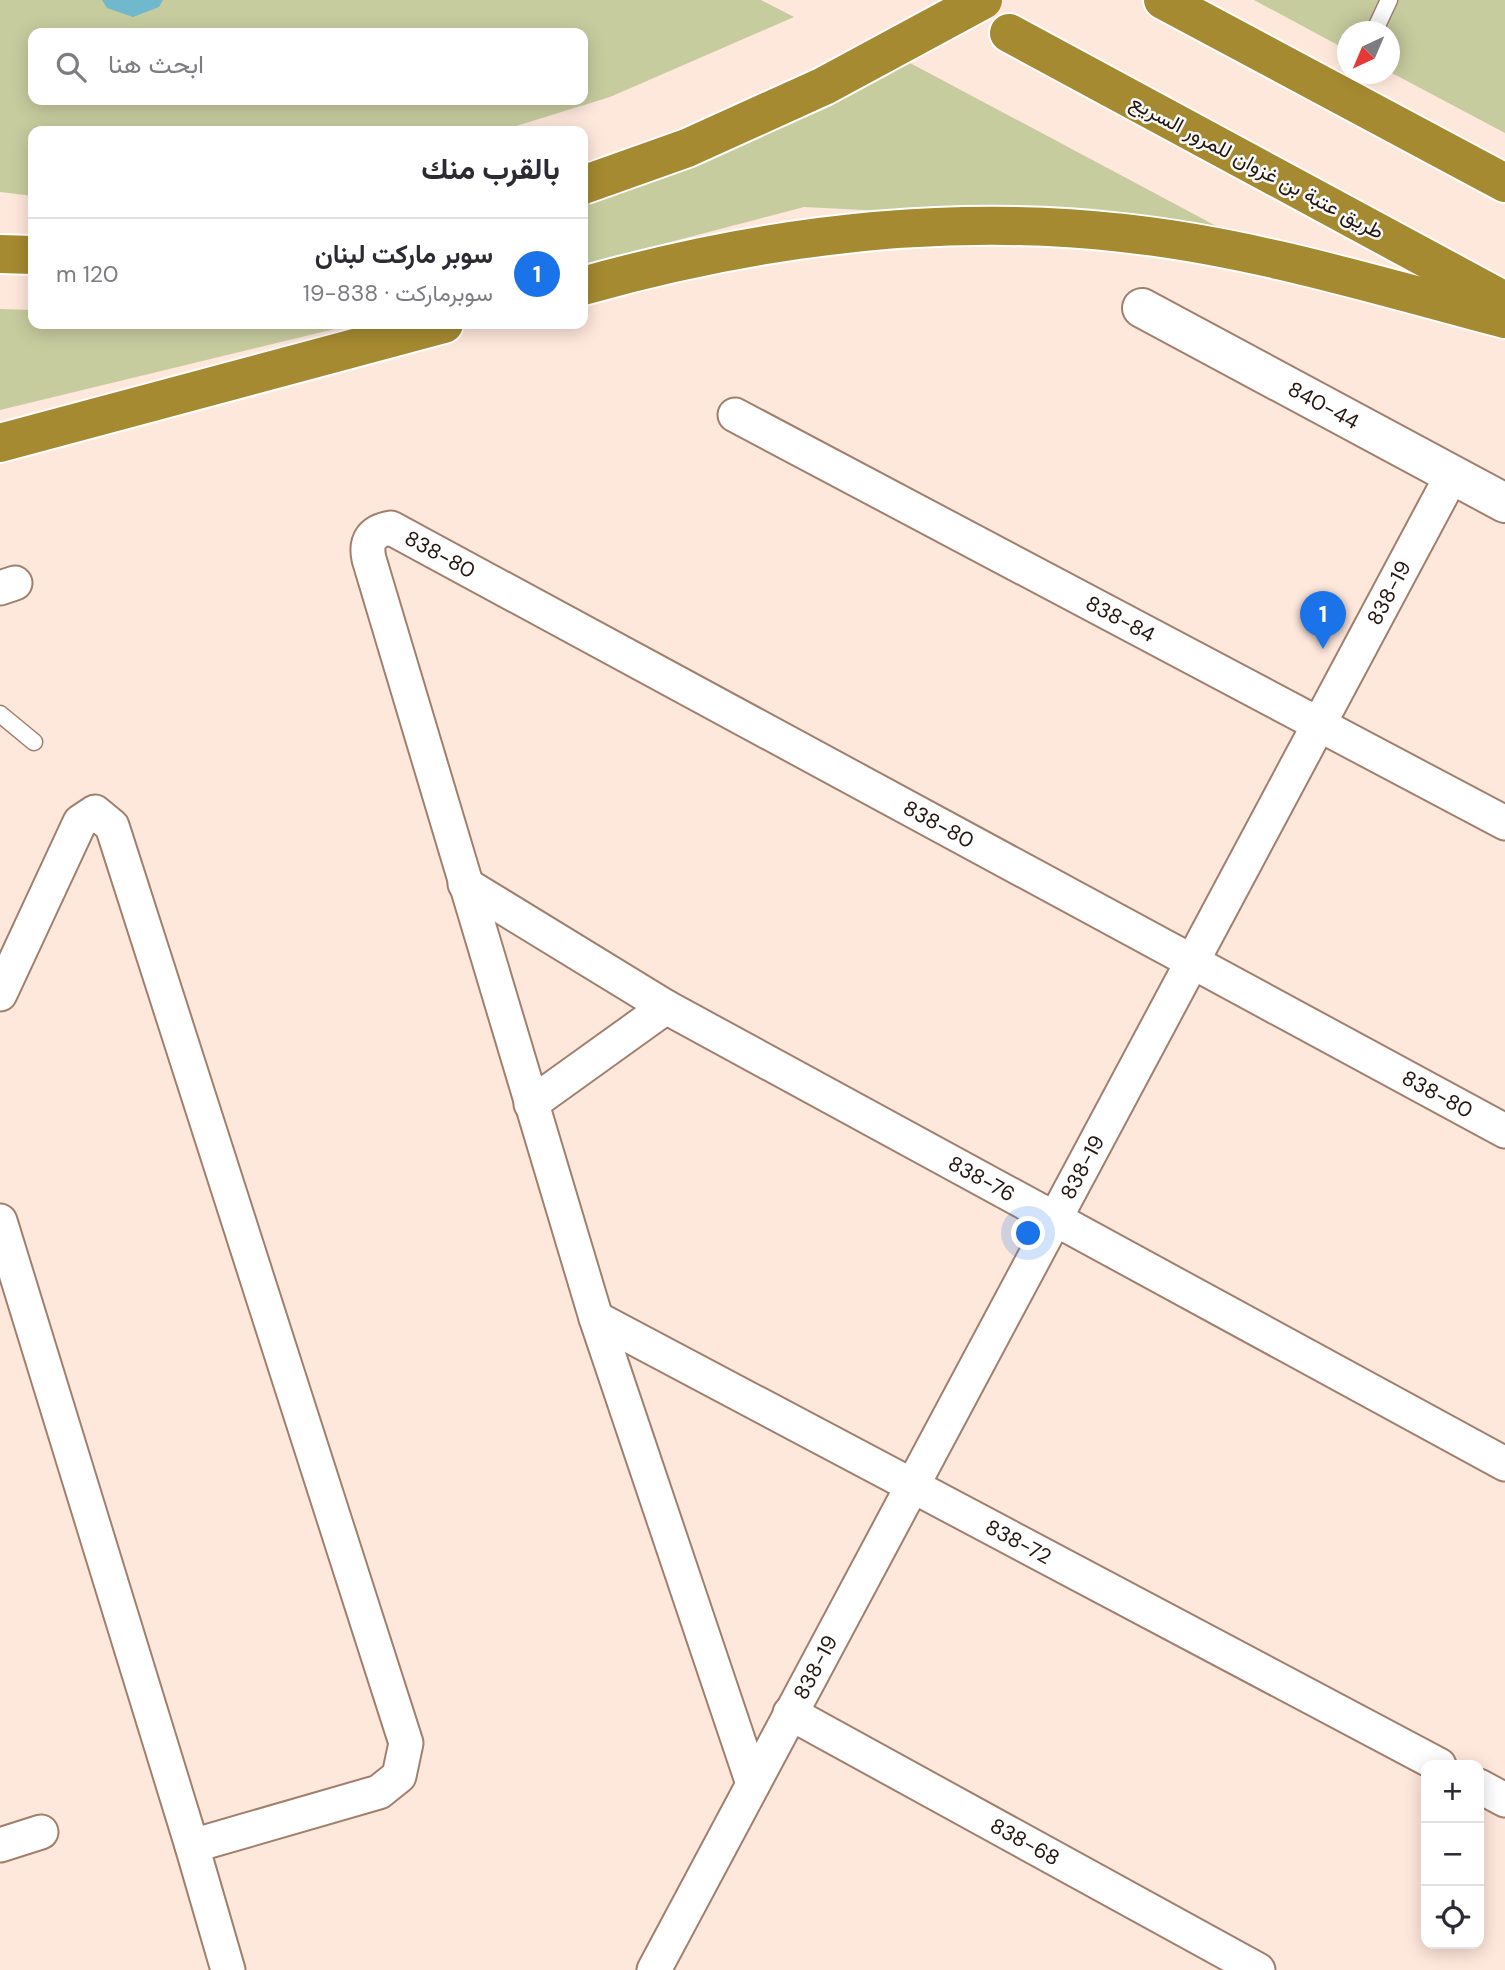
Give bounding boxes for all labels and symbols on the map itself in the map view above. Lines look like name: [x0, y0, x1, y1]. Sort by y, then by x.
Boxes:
north arrow: [1337, 21, 1400, 84]
street label: طريق عتبة بن غزوان للمرور السريع: [1125, 88, 1389, 246]
street label: 840-44: [1283, 375, 1364, 436]
street label: 838-80: [400, 524, 480, 585]
street label: 838-19: [1360, 556, 1418, 630]
street label: 838-84: [1081, 589, 1160, 649]
pin: 1: [1300, 591, 1346, 649]
street label: 838-80: [898, 794, 979, 855]
street label: 838-80: [1397, 1064, 1478, 1125]
street label: 838-19: [1054, 1130, 1111, 1204]
street label: 838-76: [943, 1149, 1020, 1208]
your location: [1011, 1216, 1045, 1250]
street label: 838-72: [980, 1513, 1056, 1571]
street label: 838-19: [787, 1630, 844, 1704]
street label: 838-68: [985, 1812, 1065, 1872]

